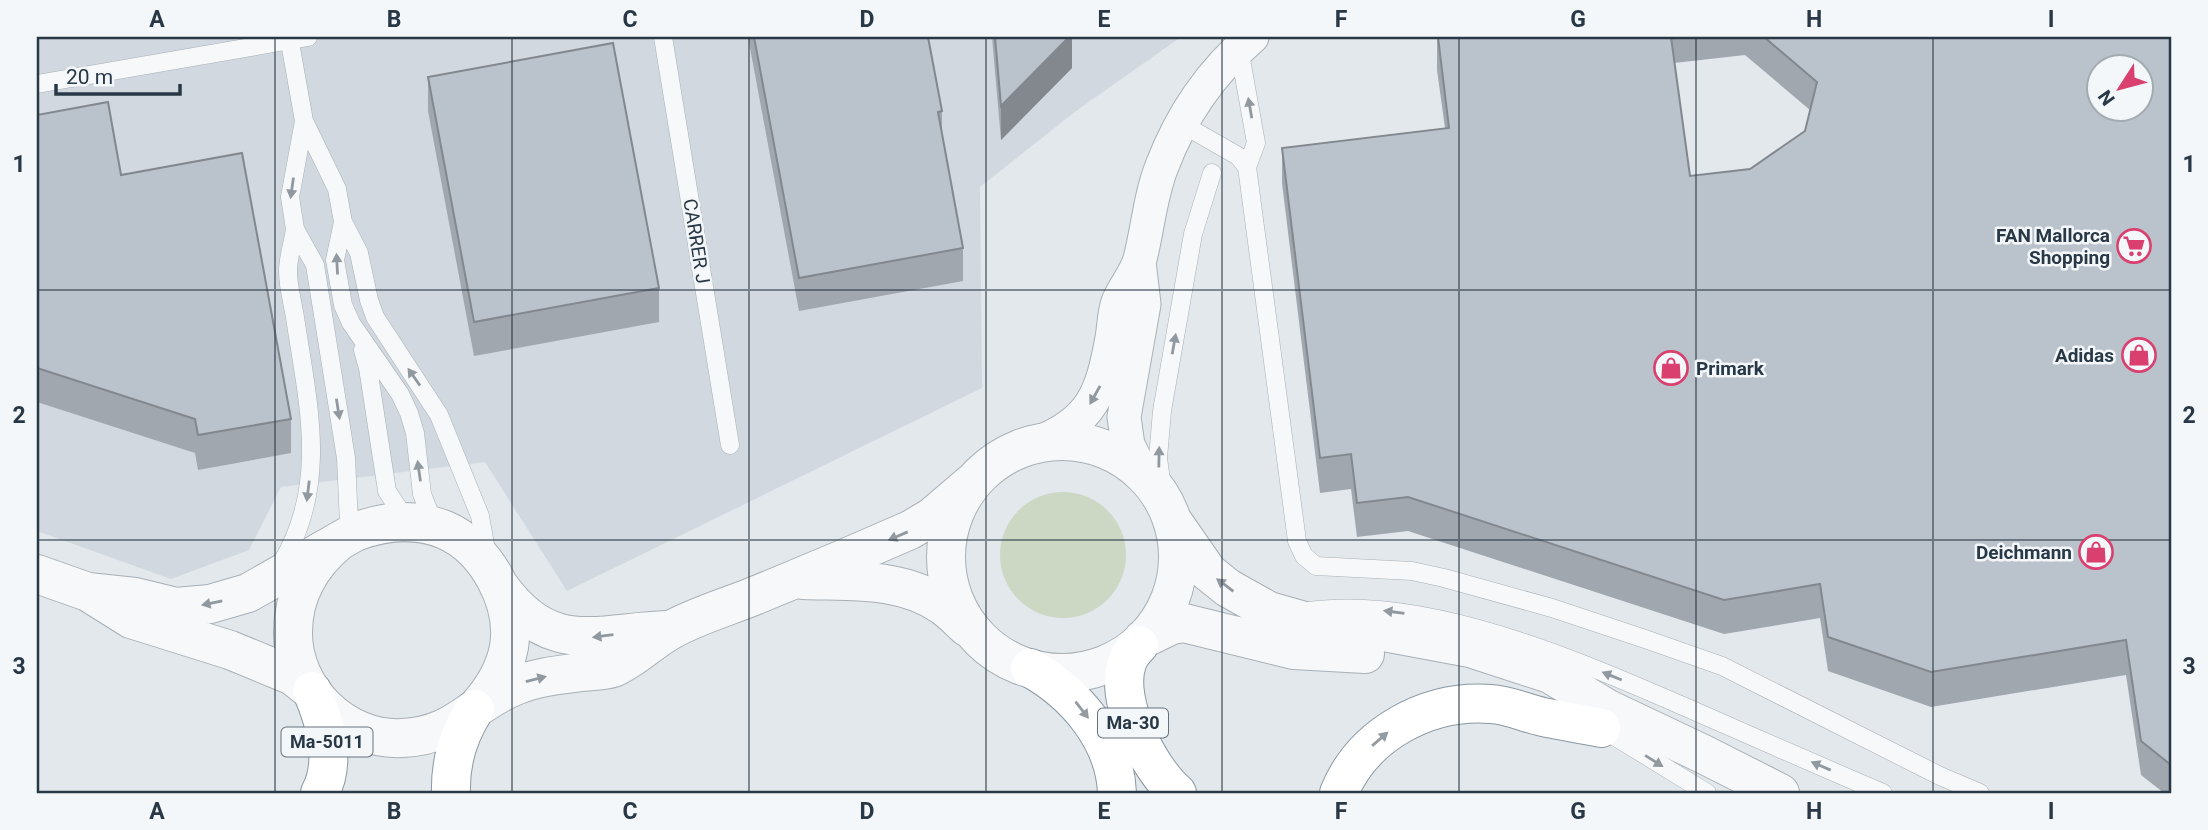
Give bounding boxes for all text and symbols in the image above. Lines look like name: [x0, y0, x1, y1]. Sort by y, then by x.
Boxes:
text: A: [149, 6, 165, 33]
text: B: [387, 6, 401, 33]
text: C: [622, 6, 638, 33]
text: D: [860, 6, 874, 33]
text: E: [1098, 6, 1111, 33]
text: F: [1335, 6, 1348, 33]
text: G: [1570, 6, 1586, 33]
text: H: [1806, 6, 1822, 33]
text: I: [2048, 6, 2054, 33]
scale bar: [56, 52, 180, 96]
north arrow: [2086, 52, 2156, 122]
text: 20 m: [66, 65, 113, 89]
text: N: [2093, 86, 2120, 110]
one-way arrow: [1244, 97, 1255, 119]
text: 1: [12, 151, 26, 178]
text: 1: [2182, 151, 2196, 178]
one-way arrow: [286, 177, 297, 199]
street label: CARRER J: [678, 197, 715, 285]
place label: FAN Mallorca Shopping: [1996, 224, 2110, 269]
supermarket icon: FAN Mallorca Shopping: [2115, 227, 2153, 265]
one-way arrow: [332, 253, 343, 275]
one-way arrow: [1169, 333, 1180, 355]
shop icon: Adidas: [2120, 336, 2158, 374]
place label: Adidas: [2055, 344, 2114, 367]
shop icon: Primark: [1652, 349, 1690, 387]
place label: Primark: [1696, 357, 1765, 380]
one-way arrow: [407, 368, 421, 386]
one-way arrow: [1089, 385, 1101, 405]
one-way arrow: [333, 398, 344, 420]
text: 2: [12, 402, 26, 429]
text: 2: [2182, 402, 2196, 429]
one-way arrow: [1153, 446, 1165, 468]
one-way arrow: [414, 460, 425, 482]
one-way arrow: [303, 480, 314, 502]
one-way arrow: [887, 530, 908, 541]
shop icon: Deichmann: [2077, 533, 2115, 571]
place label: Deichmann: [1976, 541, 2072, 564]
one-way arrow: [1216, 577, 1234, 592]
one-way arrow: [201, 598, 223, 609]
one-way arrow: [1383, 607, 1405, 618]
one-way arrow: [592, 631, 614, 642]
text: 3: [12, 653, 26, 680]
text: 3: [2182, 653, 2196, 680]
one-way arrow: [1601, 670, 1622, 681]
one-way arrow: [525, 673, 547, 684]
one-way arrow: [1074, 701, 1089, 719]
road number: Ma-30: [1098, 708, 1168, 738]
road number: Ma-5011: [282, 728, 372, 756]
one-way arrow: [1371, 732, 1388, 747]
one-way arrow: [1644, 754, 1664, 767]
one-way arrow: [1810, 760, 1831, 771]
text: A: [149, 798, 165, 825]
text: B: [387, 798, 401, 825]
text: C: [622, 798, 638, 825]
text: D: [860, 798, 874, 825]
text: E: [1098, 798, 1111, 825]
text: F: [1335, 798, 1348, 825]
text: G: [1570, 798, 1586, 825]
text: H: [1806, 798, 1822, 825]
text: I: [2048, 798, 2054, 825]

